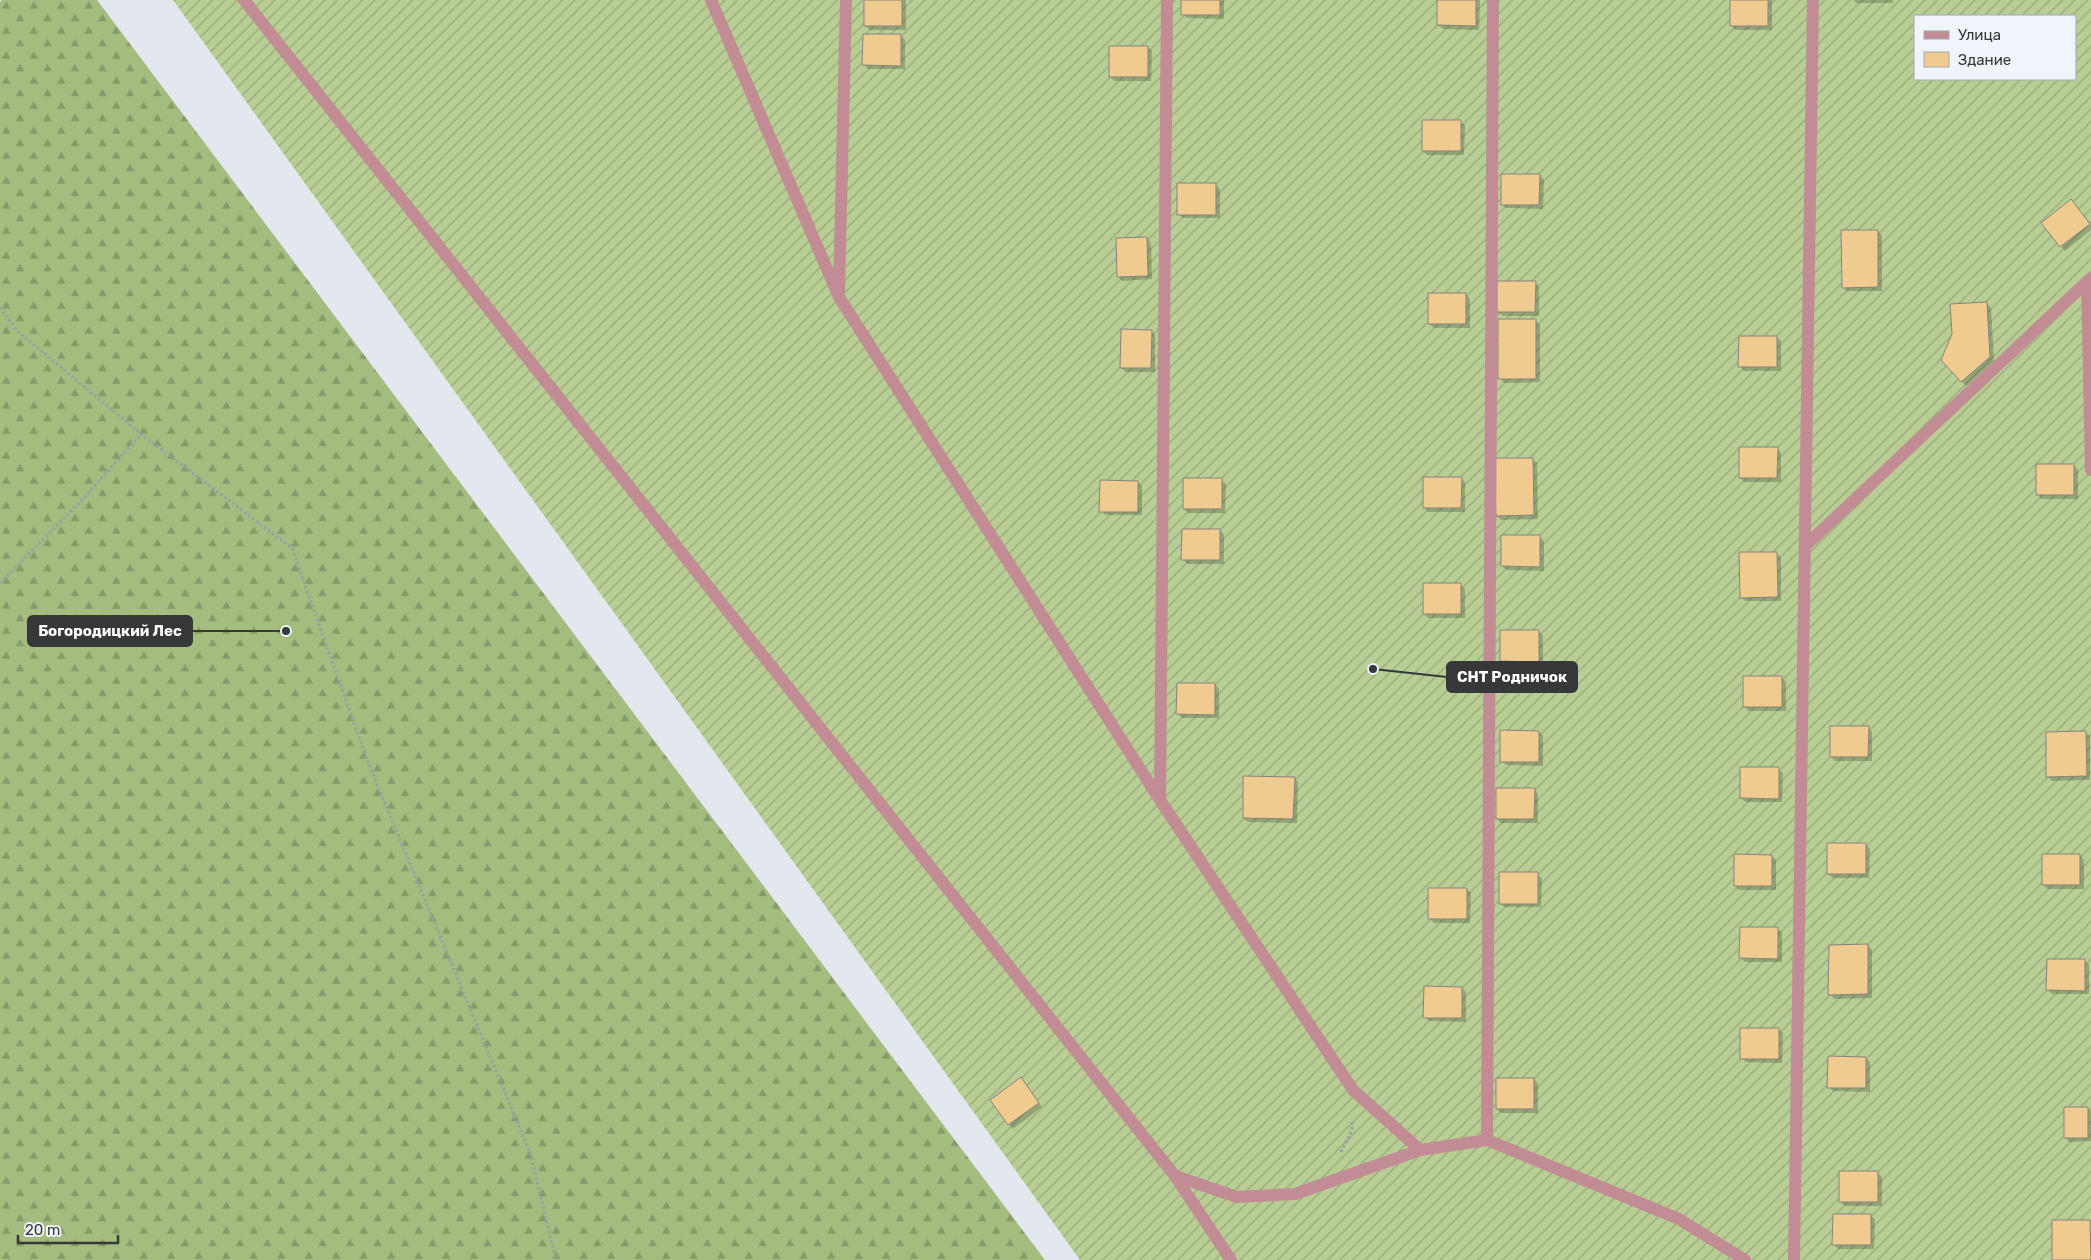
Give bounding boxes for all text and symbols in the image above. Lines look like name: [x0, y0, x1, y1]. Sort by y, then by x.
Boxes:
legend: [1914, 15, 2076, 80]
text: Улица: [1958, 26, 2001, 44]
text: Здание: [1958, 51, 2011, 69]
callout: Богородицкий Лес: [28, 616, 192, 646]
text: Богородицкий Лес: [38, 622, 182, 640]
callout: СНТ Родничок: [1447, 662, 1577, 692]
text: СНТ Родничок: [1457, 668, 1567, 686]
scale bar: [18, 1212, 118, 1244]
text: 20 m: [25, 1221, 60, 1239]

